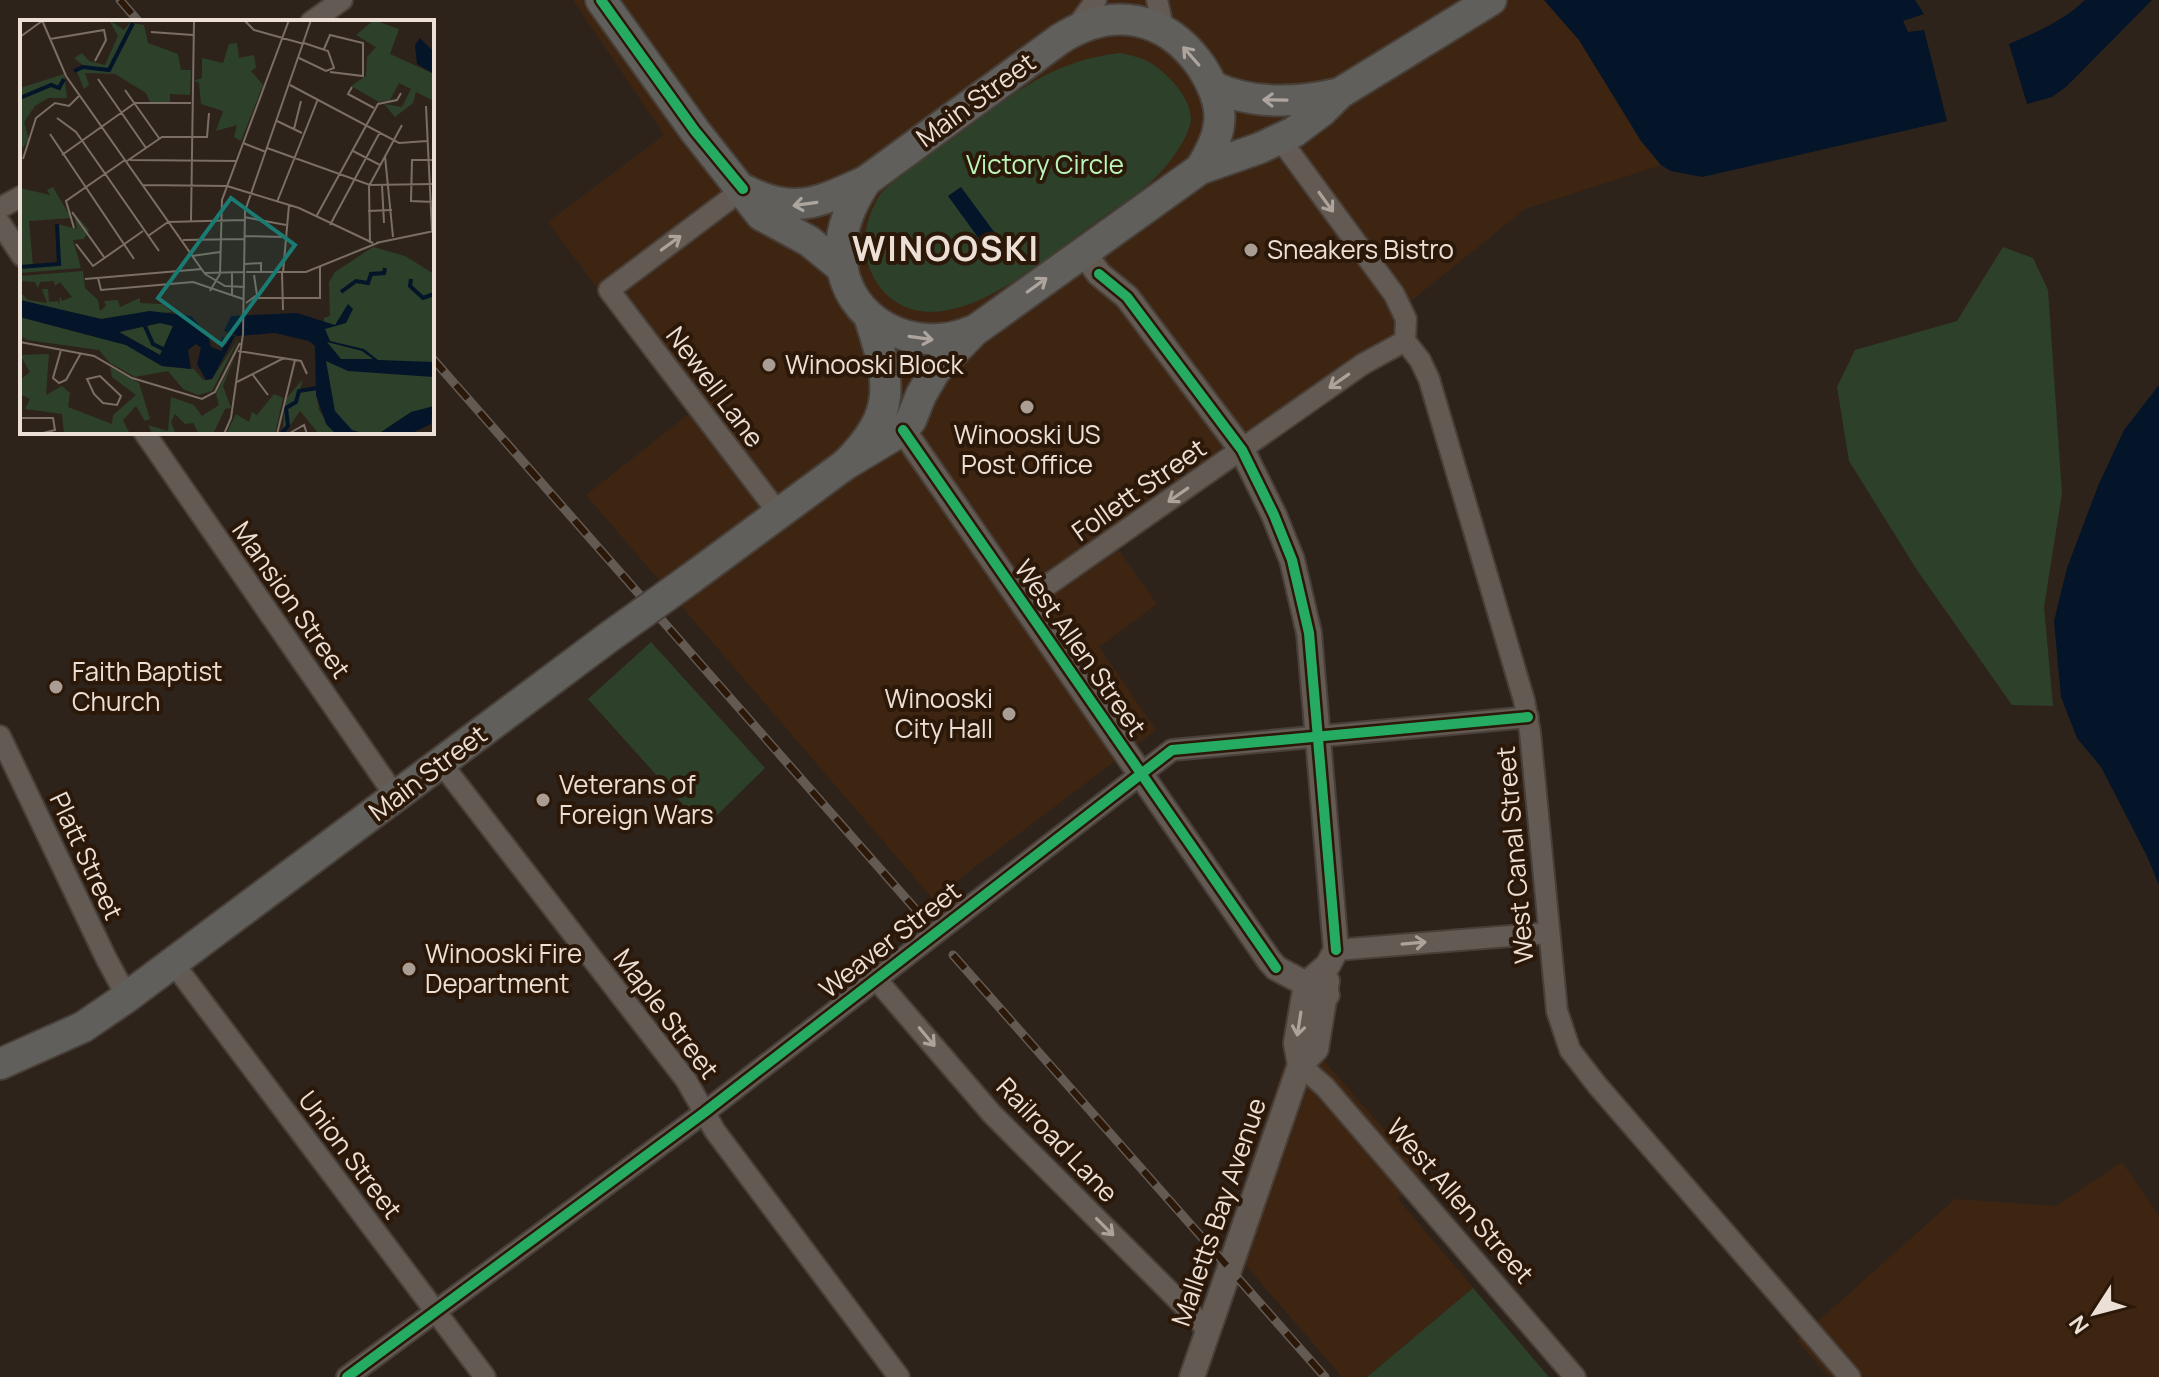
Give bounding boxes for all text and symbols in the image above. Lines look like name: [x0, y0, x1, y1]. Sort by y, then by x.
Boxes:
inset map: [20, 20, 434, 434]
street label: Main Street: [908, 44, 1042, 155]
one-way arrow: [1183, 46, 1201, 66]
one-way arrow: [1262, 92, 1289, 107]
park label: Victory Circle: [966, 146, 1124, 182]
one-way arrow: [1318, 191, 1335, 213]
one-way arrow: [792, 197, 818, 212]
district label: WINOOSKI: [852, 225, 1040, 271]
place label: Sneakers Bistro: [1267, 231, 1454, 267]
one-way arrow: [660, 235, 682, 252]
marker: Sneakers Bistro: [1242, 241, 1260, 259]
one-way arrow: [1026, 277, 1047, 294]
street label: Newell Lane: [658, 319, 773, 454]
one-way arrow: [907, 331, 933, 346]
place label: Winooski Block: [785, 346, 964, 382]
marker: Winooski Block: [760, 356, 778, 374]
one-way arrow: [1328, 373, 1350, 389]
marker: Winooski US Post Office: [1018, 398, 1036, 416]
place label: Winooski US Post Office: [953, 416, 1101, 482]
street label: Follett Street: [1064, 430, 1213, 549]
one-way arrow: [1167, 487, 1189, 503]
street label: Mansion Street: [224, 514, 359, 685]
street label: West Allen Street: [1007, 552, 1155, 743]
place label: Faith Baptist Church: [72, 653, 222, 719]
marker: Faith Baptist Church: [47, 678, 65, 696]
place label: Winooski City Hall: [885, 680, 993, 746]
marker: Winooski City Hall: [1000, 705, 1018, 723]
street label: Main Street: [361, 716, 494, 829]
street label: West Canal Street: [1487, 745, 1541, 965]
place label: Veterans of Foreign Wars: [559, 766, 714, 832]
street label: Platt Street: [42, 786, 132, 925]
marker: Veterans of Foreign Wars: [534, 791, 552, 809]
street label: Weaver Street: [811, 873, 968, 1006]
place label: Winooski Fire Department: [425, 935, 582, 1001]
one-way arrow: [1400, 935, 1427, 950]
street label: Maple Street: [606, 941, 728, 1086]
marker: Winooski Fire Department: [400, 960, 418, 978]
one-way arrow: [1291, 1011, 1306, 1037]
one-way arrow: [918, 1027, 936, 1047]
street label: Railroad Lane: [989, 1069, 1127, 1210]
street label: Union Street: [291, 1083, 411, 1226]
street label: Malletts Bay Avenue: [1162, 1093, 1274, 1331]
street label: West Allen Street: [1379, 1110, 1542, 1291]
one-way arrow: [1095, 1217, 1114, 1236]
north arrow: [2055, 1273, 2135, 1353]
text: N: [2062, 1310, 2096, 1340]

